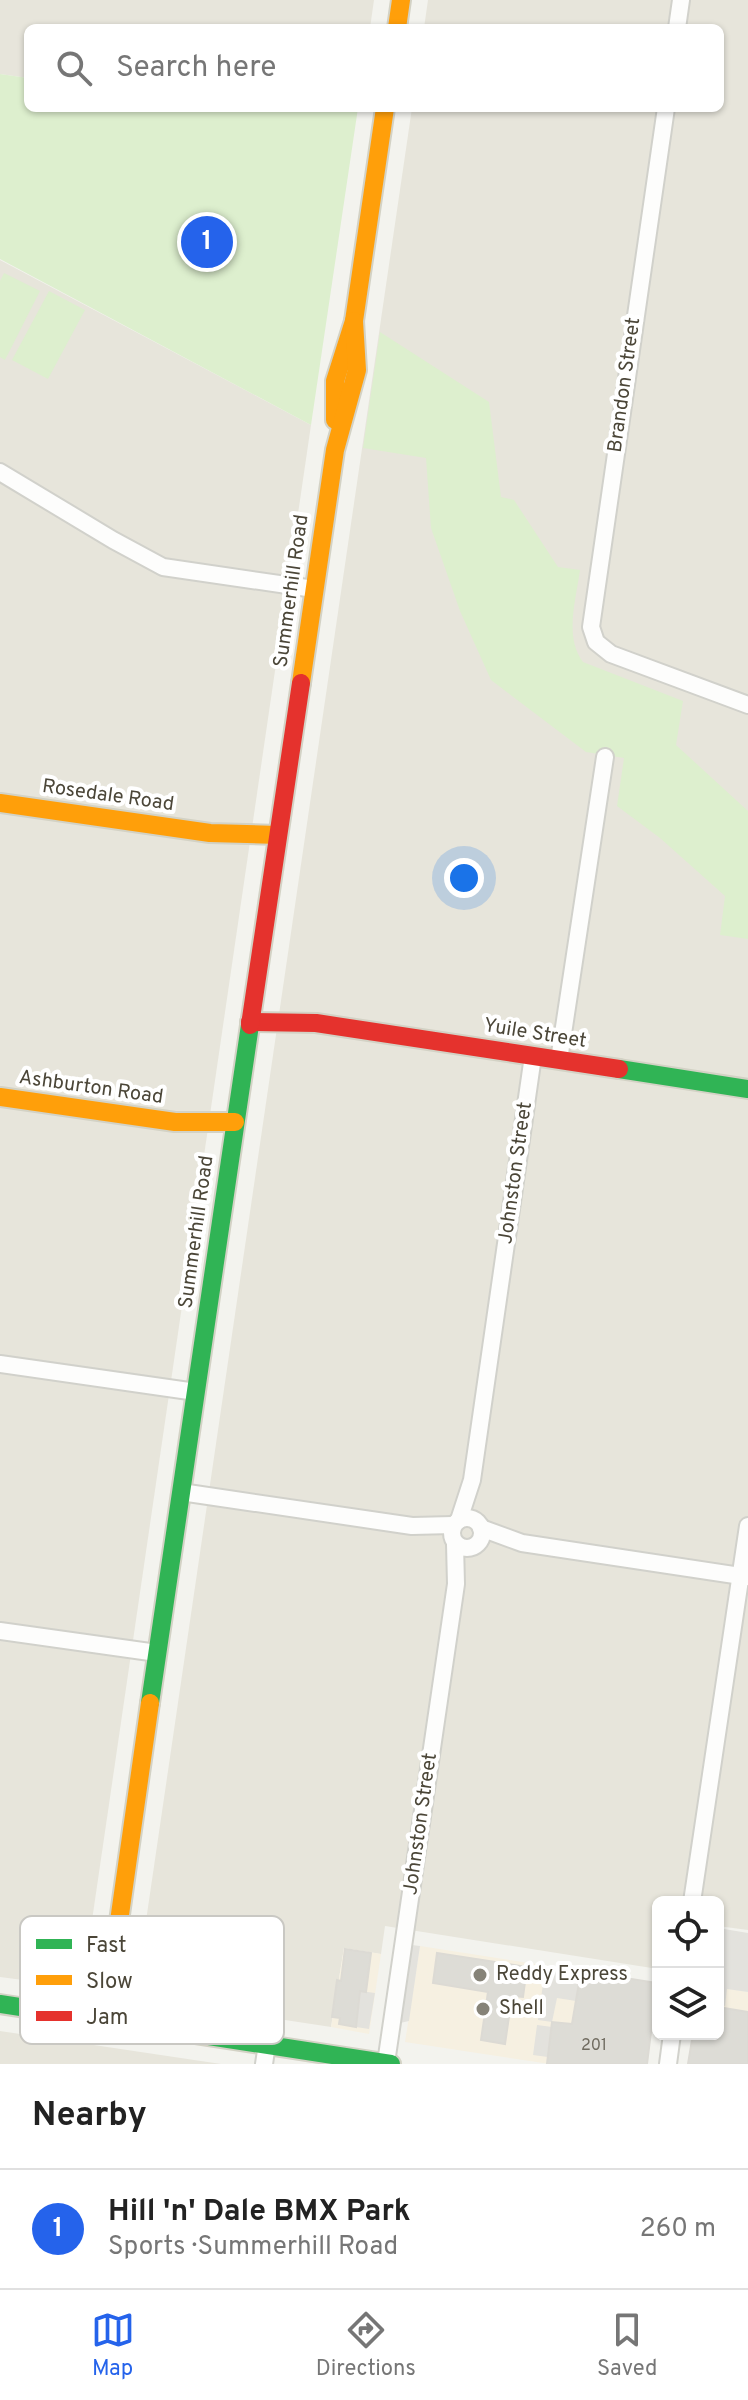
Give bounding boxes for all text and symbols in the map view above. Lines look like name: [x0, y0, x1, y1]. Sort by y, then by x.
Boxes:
search box: [24, 24, 724, 112]
icon: search: [52, 46, 96, 90]
text: Search here: [116, 50, 276, 87]
pin: 1: [181, 212, 233, 272]
street label: Brandon Street: [603, 316, 647, 454]
street label: Summerhill Road: [268, 513, 316, 669]
street label: Rosedale Road: [40, 774, 176, 818]
your location: [444, 858, 484, 898]
street label: Yuile Street: [482, 1013, 588, 1055]
street label: Ashburton Road: [17, 1065, 165, 1111]
street label: Johnston Street: [493, 1100, 539, 1246]
street label: Summerhill Road: [173, 1154, 221, 1310]
street label: Johnston Street: [398, 1751, 444, 1897]
map controls: [652, 1896, 724, 2040]
button: locate: [652, 1896, 724, 1968]
legend: [20, 1916, 284, 2044]
text: Fast: [86, 1933, 127, 1960]
place label: Reddy Express: [496, 1962, 628, 1988]
marker: Reddy Express: [471, 1966, 489, 1984]
button: layers: [652, 1968, 724, 2040]
text: Slow: [86, 1969, 133, 1996]
place label: Shell: [499, 1996, 544, 2022]
marker: Shell: [474, 2000, 492, 2018]
text: Jam: [86, 2005, 129, 2032]
house number: 201: [581, 2036, 607, 2056]
text: Nearby: [32, 2095, 147, 2138]
text: Hill 'n' Dale BMX Park: [108, 2194, 411, 2231]
text: 1: [53, 2213, 63, 2246]
text: 260 m: [640, 2213, 716, 2246]
text: Sports · Summerhill Road: [108, 2231, 398, 2264]
tab: Map: [91, 2308, 135, 2383]
tab: Directions: [316, 2308, 416, 2383]
tab: Saved: [597, 2308, 657, 2383]

